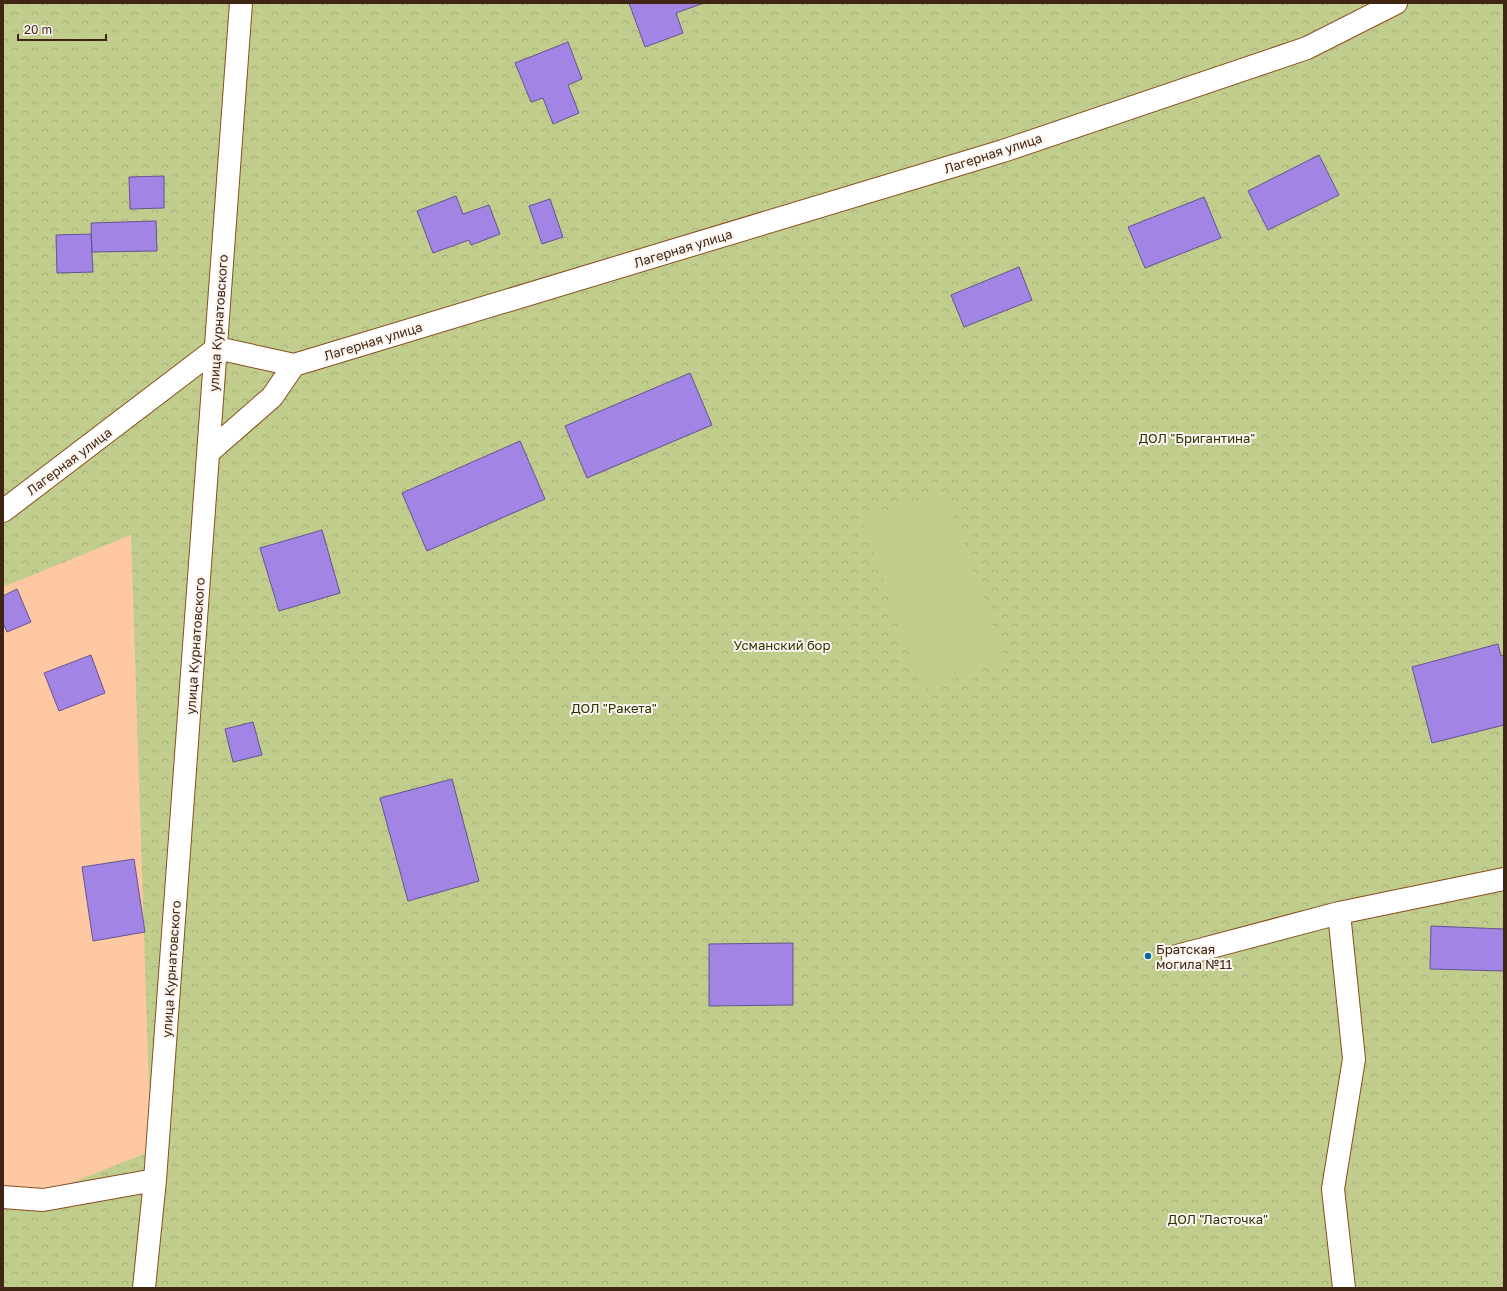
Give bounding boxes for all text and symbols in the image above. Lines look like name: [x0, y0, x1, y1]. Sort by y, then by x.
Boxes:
scale bar: [18, 16, 106, 42]
text: 20 m: [24, 22, 52, 37]
street label: Лагерная улица: [942, 130, 1044, 176]
street label: Лагерная улица: [632, 225, 734, 271]
street label: улица Курнатовского: [205, 254, 231, 392]
street label: Лагерная улица: [322, 318, 424, 364]
street label: Лагерная улица: [23, 424, 115, 498]
park label: ДОЛ "Бригантина": [1139, 430, 1255, 446]
street label: улица Курнатовского: [182, 577, 208, 715]
park label: Усманский бор: [734, 637, 830, 653]
park label: ДОЛ "Ракета": [571, 700, 657, 716]
street label: улица Курнатовского: [158, 900, 184, 1038]
place label: Братская могила №11: [1156, 941, 1232, 972]
marker: Братская могила №11: [1143, 951, 1153, 961]
park label: ДОЛ "Ласточка": [1168, 1211, 1268, 1227]

